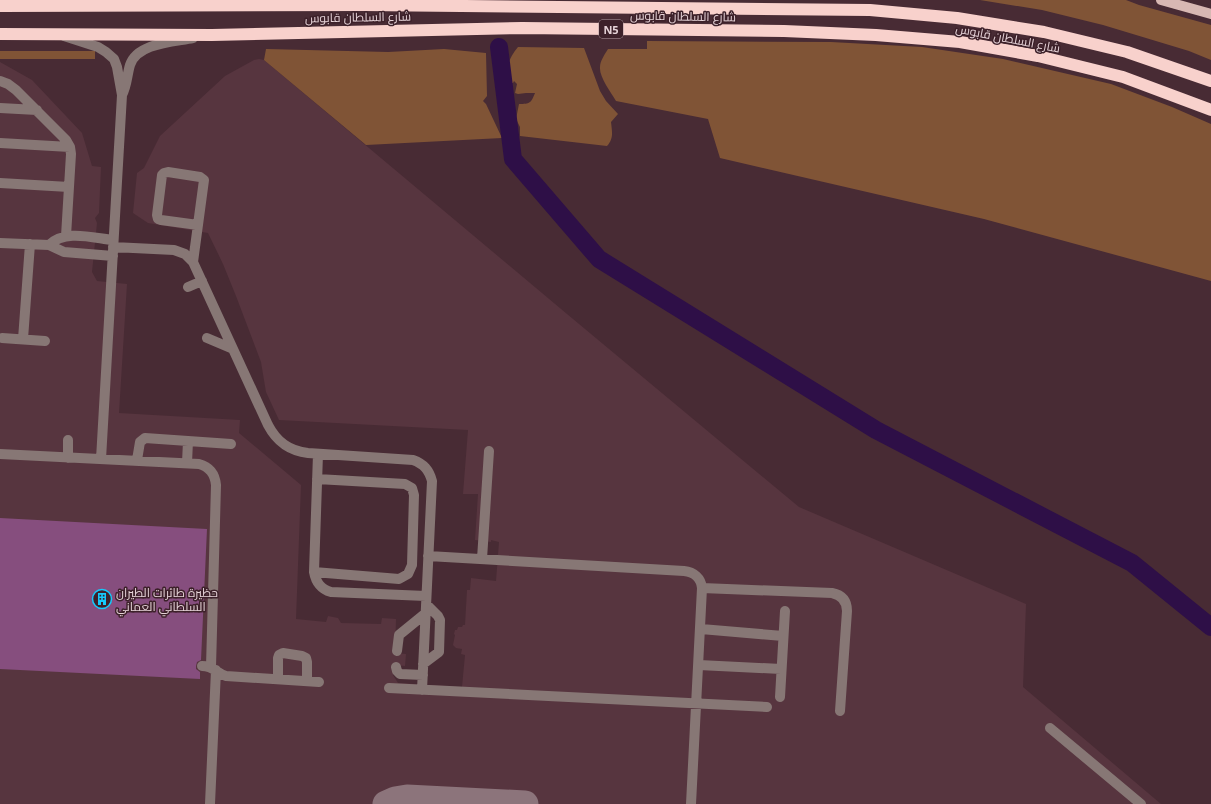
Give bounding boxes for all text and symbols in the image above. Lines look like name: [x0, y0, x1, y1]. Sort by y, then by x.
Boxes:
street label: شارع السلطان قابوس: [630, 7, 736, 25]
street label: شارع السلطان قابوس: [305, 8, 411, 26]
road number: N5: [599, 20, 623, 38]
street label: شارع السلطان قابوس: [954, 20, 1062, 56]
place label: حظيرة طائرات الطيران السلطاني العماني: [116, 584, 218, 617]
building icon: حظيرة طائرات الطيران السلطاني العماني: [91, 588, 113, 610]

